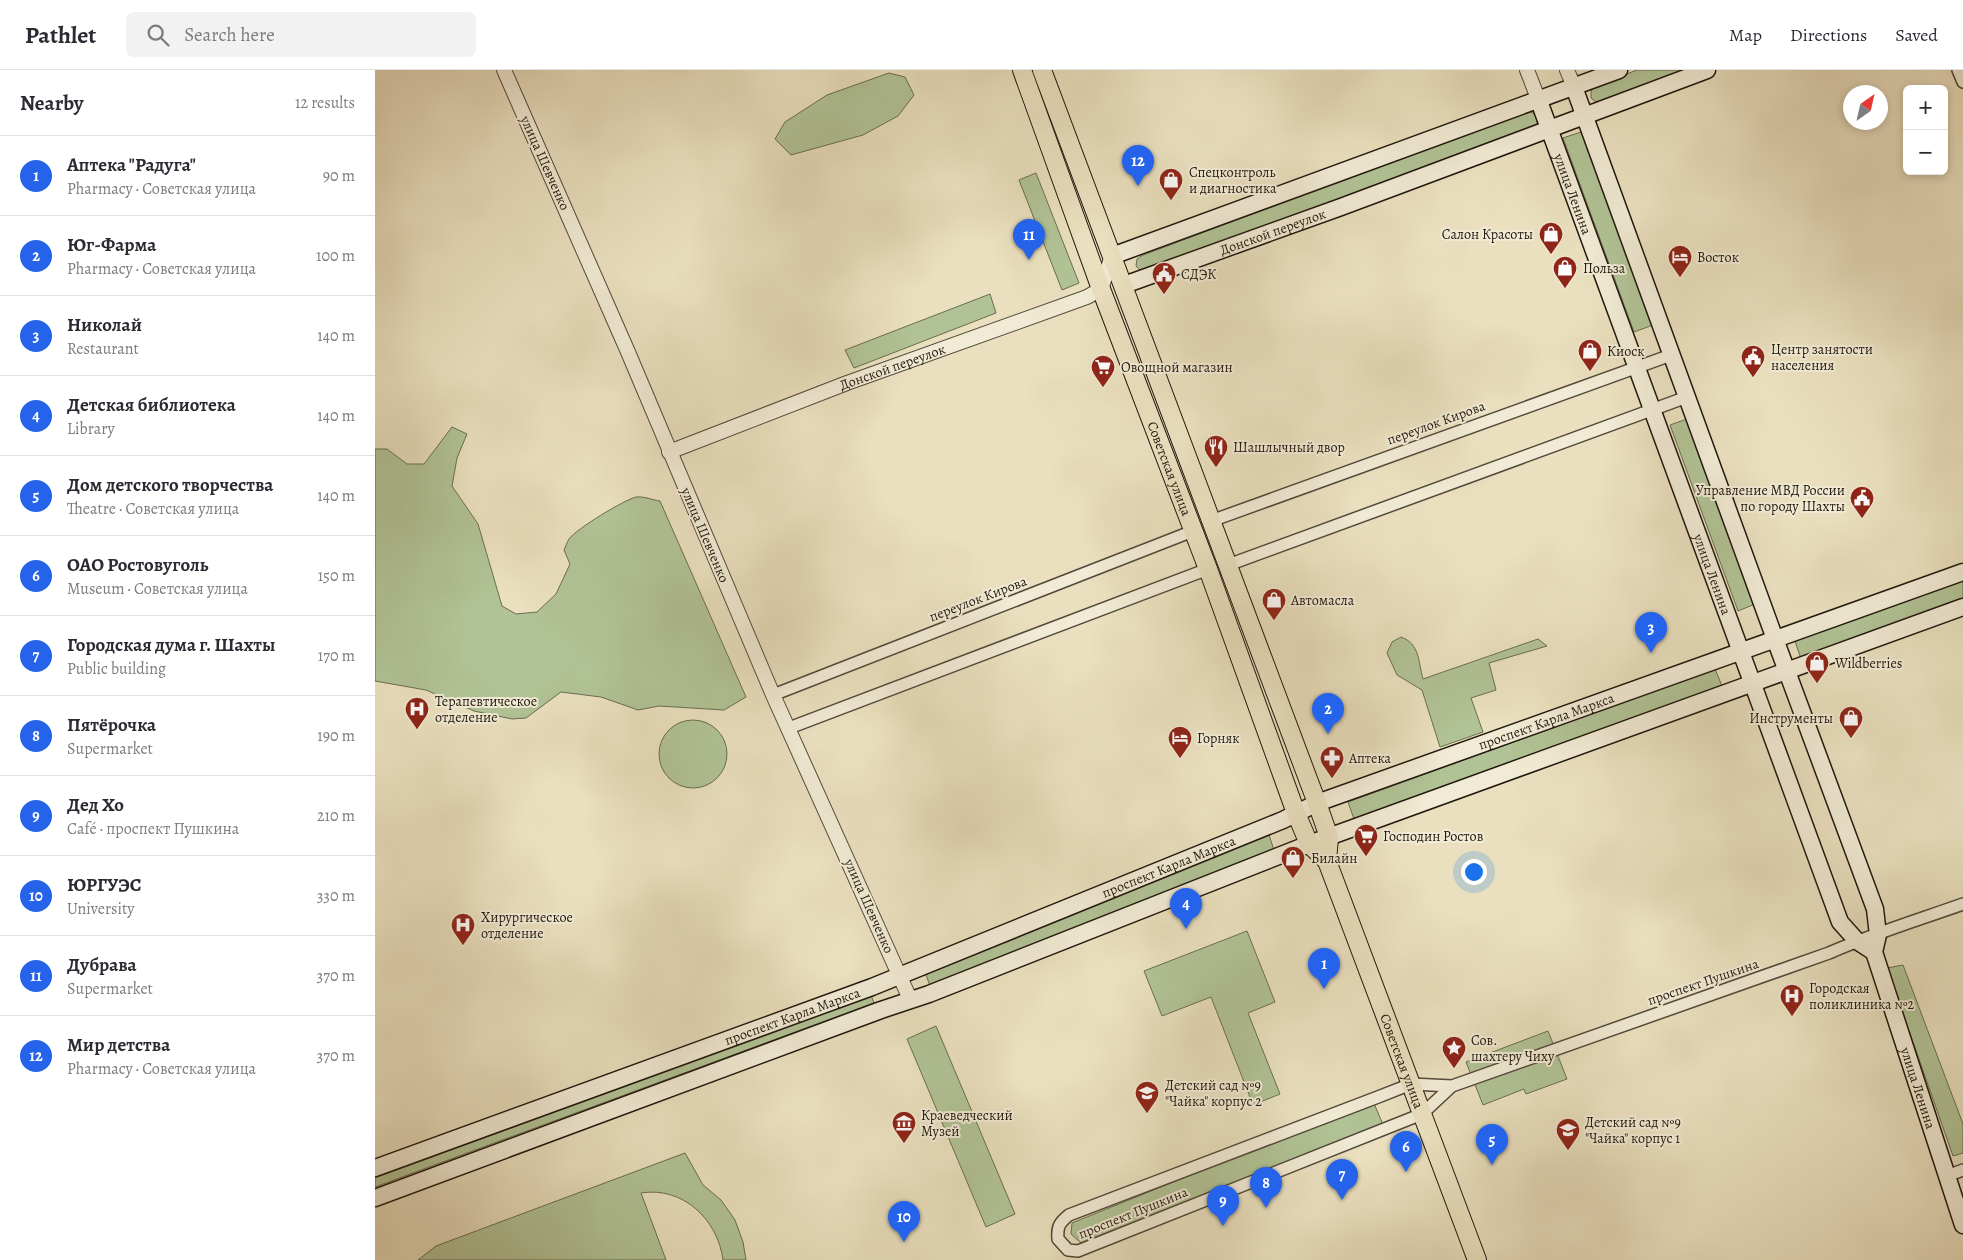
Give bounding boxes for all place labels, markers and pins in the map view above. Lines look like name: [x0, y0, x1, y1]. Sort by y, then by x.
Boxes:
pin: 12: [1122, 145, 1154, 186]
place label: Спецконтроль и диагностика: [1189, 163, 1277, 198]
shop icon: Спецконтроль и диагностика: [1158, 167, 1184, 201]
pin: 11: [1013, 219, 1045, 260]
shop icon: Салон Красоты: [1538, 221, 1564, 255]
place label: Салон Красоты: [1442, 225, 1533, 244]
hotel icon: Восток: [1667, 244, 1693, 278]
place label: Восток: [1697, 248, 1739, 267]
shop icon: Польза: [1552, 255, 1578, 289]
place label: Польза: [1583, 259, 1626, 278]
public building icon: СДЭК: [1151, 261, 1177, 295]
place label: СДЭК: [1181, 265, 1216, 284]
shop icon: Киоск: [1577, 338, 1603, 372]
place label: Центр занятости населения: [1771, 340, 1873, 375]
place label: Киоск: [1607, 342, 1645, 361]
public building icon: Центр занятости населения: [1740, 344, 1766, 378]
supermarket icon: Овощной магазин: [1090, 354, 1116, 388]
place label: Овощной магазин: [1121, 358, 1233, 377]
restaurant icon: Шашлычный двор: [1203, 434, 1229, 468]
place label: Шашлычный двор: [1233, 438, 1345, 457]
place label: Управление МВД России по городу Шахты: [1696, 481, 1845, 516]
public building icon: Управление МВД России по городу Шахты: [1849, 485, 1875, 519]
shop icon: Автомасла: [1261, 587, 1287, 621]
place label: Автомасла: [1290, 591, 1355, 610]
pin: 3: [1635, 612, 1667, 653]
shop icon: Wildberries: [1804, 650, 1830, 684]
place label: Wildberries: [1834, 654, 1902, 673]
place label: Терапевтическое отделение: [435, 692, 537, 727]
pin: 2: [1312, 693, 1344, 734]
hospital icon: Терапевтическое отделение: [404, 696, 430, 730]
shop icon: Инструменты: [1838, 705, 1864, 739]
place label: Инструменты: [1749, 709, 1833, 728]
hotel icon: Горняк: [1167, 725, 1193, 759]
place label: Горняк: [1197, 729, 1240, 748]
pharmacy icon: Аптека: [1319, 745, 1345, 779]
place label: Аптека: [1348, 749, 1391, 768]
supermarket icon: Господин Ростов: [1353, 823, 1379, 857]
place label: Господин Ростов: [1383, 827, 1484, 846]
shop icon: Билайн: [1280, 845, 1306, 879]
place label: Билайн: [1311, 849, 1357, 868]
pin: 4: [1170, 888, 1202, 929]
place label: Хирургическое отделение: [481, 908, 573, 943]
hospital icon: Хирургическое отделение: [450, 912, 476, 946]
pin: 1: [1308, 948, 1340, 989]
place label: Городская поликлиника №2: [1809, 979, 1915, 1014]
hospital icon: Городская поликлиника №2: [1779, 983, 1805, 1017]
place label: Сов. шахтеру Чиху: [1471, 1031, 1555, 1066]
place icon: Сов. шахтеру Чиху: [1441, 1035, 1467, 1069]
place label: Детский сад №9 "Чайка" корпус 2: [1165, 1076, 1262, 1111]
school or university icon: Детский сад №9 "Чайка" корпус 2: [1134, 1080, 1160, 1114]
place label: Краеведческий Музей: [921, 1106, 1013, 1141]
museum icon: Краеведческий Музей: [891, 1110, 917, 1144]
place label: Детский сад №9 "Чайка" корпус 1: [1585, 1113, 1681, 1148]
school or university icon: Детский сад №9 "Чайка" корпус 1: [1555, 1117, 1581, 1151]
pin: 5: [1476, 1124, 1508, 1165]
pin: 6: [1390, 1131, 1422, 1172]
pin: 7: [1326, 1159, 1358, 1200]
pin: 8: [1250, 1167, 1282, 1208]
pin: 9: [1207, 1185, 1239, 1226]
pin: 10: [888, 1201, 920, 1242]

